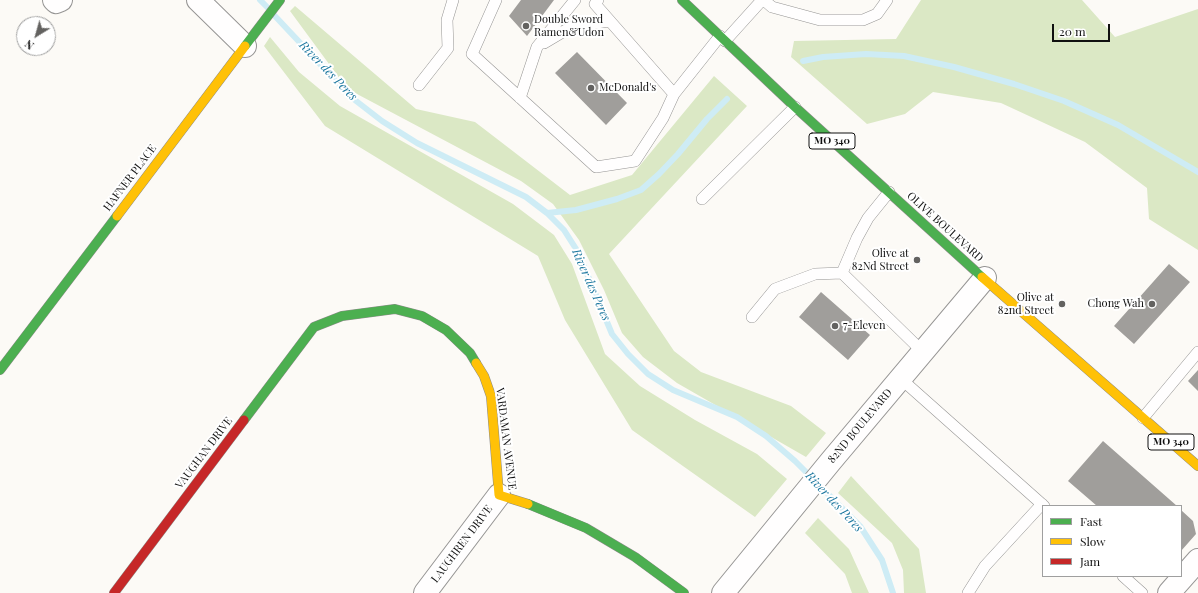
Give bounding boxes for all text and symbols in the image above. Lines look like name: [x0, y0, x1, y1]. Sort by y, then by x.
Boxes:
place label: Double Sword Ramen&Udon: [534, 13, 604, 39]
north arrow: [16, 16, 56, 56]
scale bar: [1054, 16, 1112, 42]
marker: Double Sword Ramen&Udon: [521, 21, 531, 31]
text: 20 m: [1059, 23, 1086, 39]
text: N: [21, 37, 37, 54]
water label: River des Peres: [296, 38, 360, 104]
place label: McDonald's: [599, 81, 656, 95]
marker: McDonald's: [586, 83, 596, 93]
road number: MO 340: [809, 133, 855, 149]
street label: HAFNER PLACE: [101, 142, 159, 214]
street label: OLIVE BOULEVARD: [904, 189, 986, 265]
water label: River des Peres: [569, 247, 613, 323]
place label: Olive at 82Nd Street: [852, 247, 909, 273]
marker: Olive at 82Nd Street: [912, 255, 922, 265]
place label: Olive at 82nd Street: [998, 291, 1054, 317]
place label: Chong Wah: [1088, 297, 1144, 311]
marker: Olive at 82nd Street: [1057, 299, 1067, 309]
marker: Chong Wah: [1147, 299, 1157, 309]
place label: 7-Eleven: [843, 319, 885, 333]
marker: 7-Eleven: [830, 321, 840, 331]
street label: 82ND BOULEVARD: [825, 386, 895, 466]
street label: VARDAMAN AVENUE: [493, 387, 519, 491]
street label: VAUGHAN DRIVE: [173, 415, 235, 491]
road number: MO 340: [1148, 434, 1194, 450]
water label: River des Peres: [802, 469, 866, 535]
street label: LAUGHREN DRIVE: [429, 503, 495, 585]
legend: [1042, 505, 1182, 577]
text: Fast: [1080, 513, 1102, 529]
text: Slow: [1080, 533, 1106, 549]
text: Jam: [1080, 553, 1100, 569]

